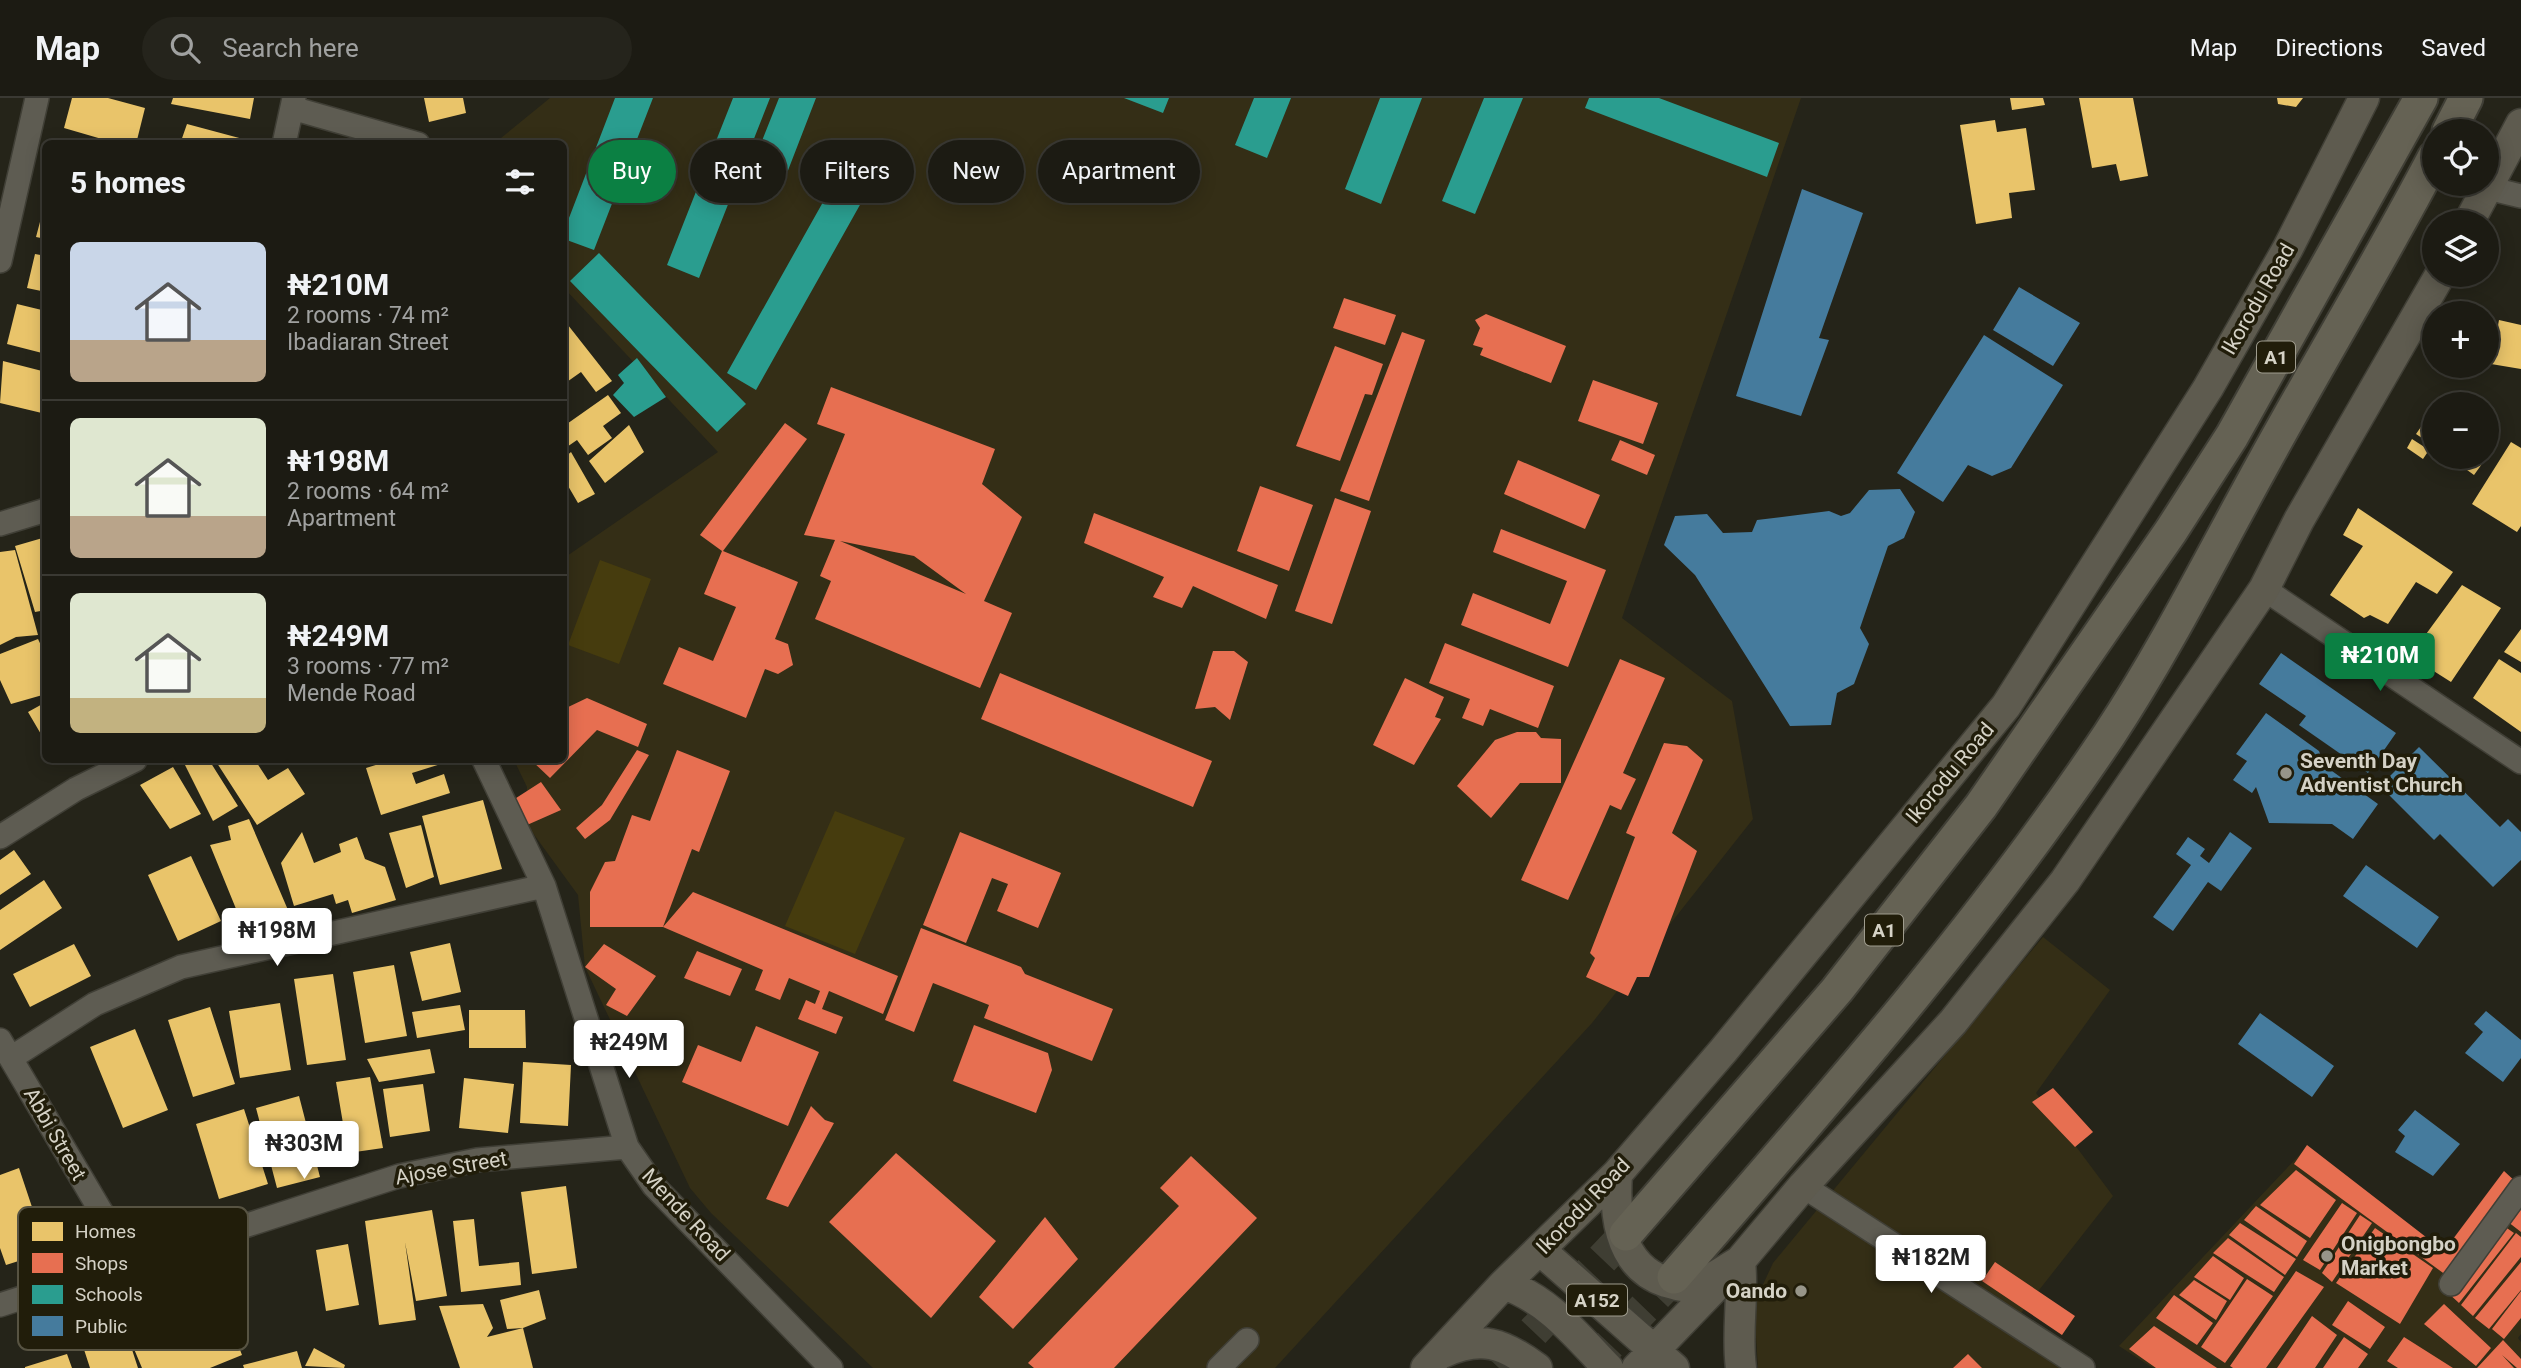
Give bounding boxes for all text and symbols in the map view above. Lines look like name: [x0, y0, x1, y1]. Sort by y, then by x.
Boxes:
search box: [142, 17, 632, 80]
text: Map: [35, 29, 100, 68]
icon: search: [166, 29, 204, 67]
text: Search here: [222, 33, 359, 63]
text: Map: [2190, 34, 2237, 62]
text: Directions: [2275, 34, 2383, 62]
text: Saved: [2421, 34, 2486, 62]
map controls: [2422, 119, 2499, 469]
button: locate: [2422, 119, 2499, 196]
chip: Buy: [588, 140, 676, 203]
chip: Rent: [690, 140, 786, 203]
chip: Filters: [800, 140, 914, 203]
chip: New: [928, 140, 1024, 203]
chip: Apartment: [1038, 140, 1200, 203]
icon: filters: [501, 163, 539, 201]
text: 5 homes: [70, 165, 186, 200]
button: layers: [2422, 210, 2499, 287]
street label: Ikorodu Road: [2217, 239, 2299, 359]
text: ₦210M: [287, 267, 389, 302]
icon: home: [126, 270, 210, 354]
button: +: [2422, 301, 2499, 378]
text: 2 rooms · 74 m²: [287, 302, 449, 329]
text: Ibadiaran Street: [287, 329, 449, 356]
road number: A1: [2257, 342, 2295, 372]
button: −: [2422, 392, 2499, 469]
text: ₦198M: [287, 443, 389, 478]
icon: home: [126, 446, 210, 530]
text: 2 rooms · 64 m²: [287, 478, 449, 505]
text: Apartment: [287, 505, 396, 532]
text: ₦249M: [287, 618, 389, 653]
icon: home: [126, 621, 210, 705]
pin: ₦210M: [2331, 634, 2429, 693]
text: ₦210M: [2341, 642, 2419, 669]
text: 3 rooms · 77 m²: [287, 653, 449, 680]
text: Mende Road: [287, 680, 416, 707]
street label: Ikorodu Road: [1901, 718, 1999, 828]
place label: Seventh Day Adventist Church: [2300, 749, 2463, 797]
marker: Seventh Day Adventist Church: [2278, 765, 2294, 781]
pin: ₦198M: [228, 908, 326, 968]
road number: A1: [1865, 915, 1903, 946]
text: ₦198M: [238, 917, 316, 944]
pin: ₦249M: [580, 1020, 678, 1080]
text: ₦249M: [590, 1029, 668, 1056]
street label: Abbi Street: [19, 1083, 91, 1185]
pin: ₦303M: [255, 1122, 353, 1181]
text: ₦303M: [265, 1130, 343, 1157]
street label: Ajose Street: [393, 1146, 509, 1190]
street label: Ikorodu Road: [1531, 1153, 1635, 1259]
street label: Mende Road: [637, 1164, 735, 1266]
legend: [18, 1207, 248, 1350]
text: Homes: [75, 1220, 136, 1243]
place label: Onigbongbo Market: [2341, 1232, 2456, 1280]
pin: ₦182M: [1882, 1236, 1980, 1295]
text: ₦182M: [1892, 1244, 1970, 1271]
marker: Onigbongbo Market: [2319, 1248, 2335, 1264]
text: Shops: [75, 1252, 128, 1275]
place label: Oando: [1726, 1279, 1787, 1303]
text: Schools: [75, 1283, 143, 1306]
marker: Oando: [1793, 1283, 1809, 1299]
road number: A152: [1567, 1284, 1627, 1316]
text: Public: [75, 1315, 127, 1338]

